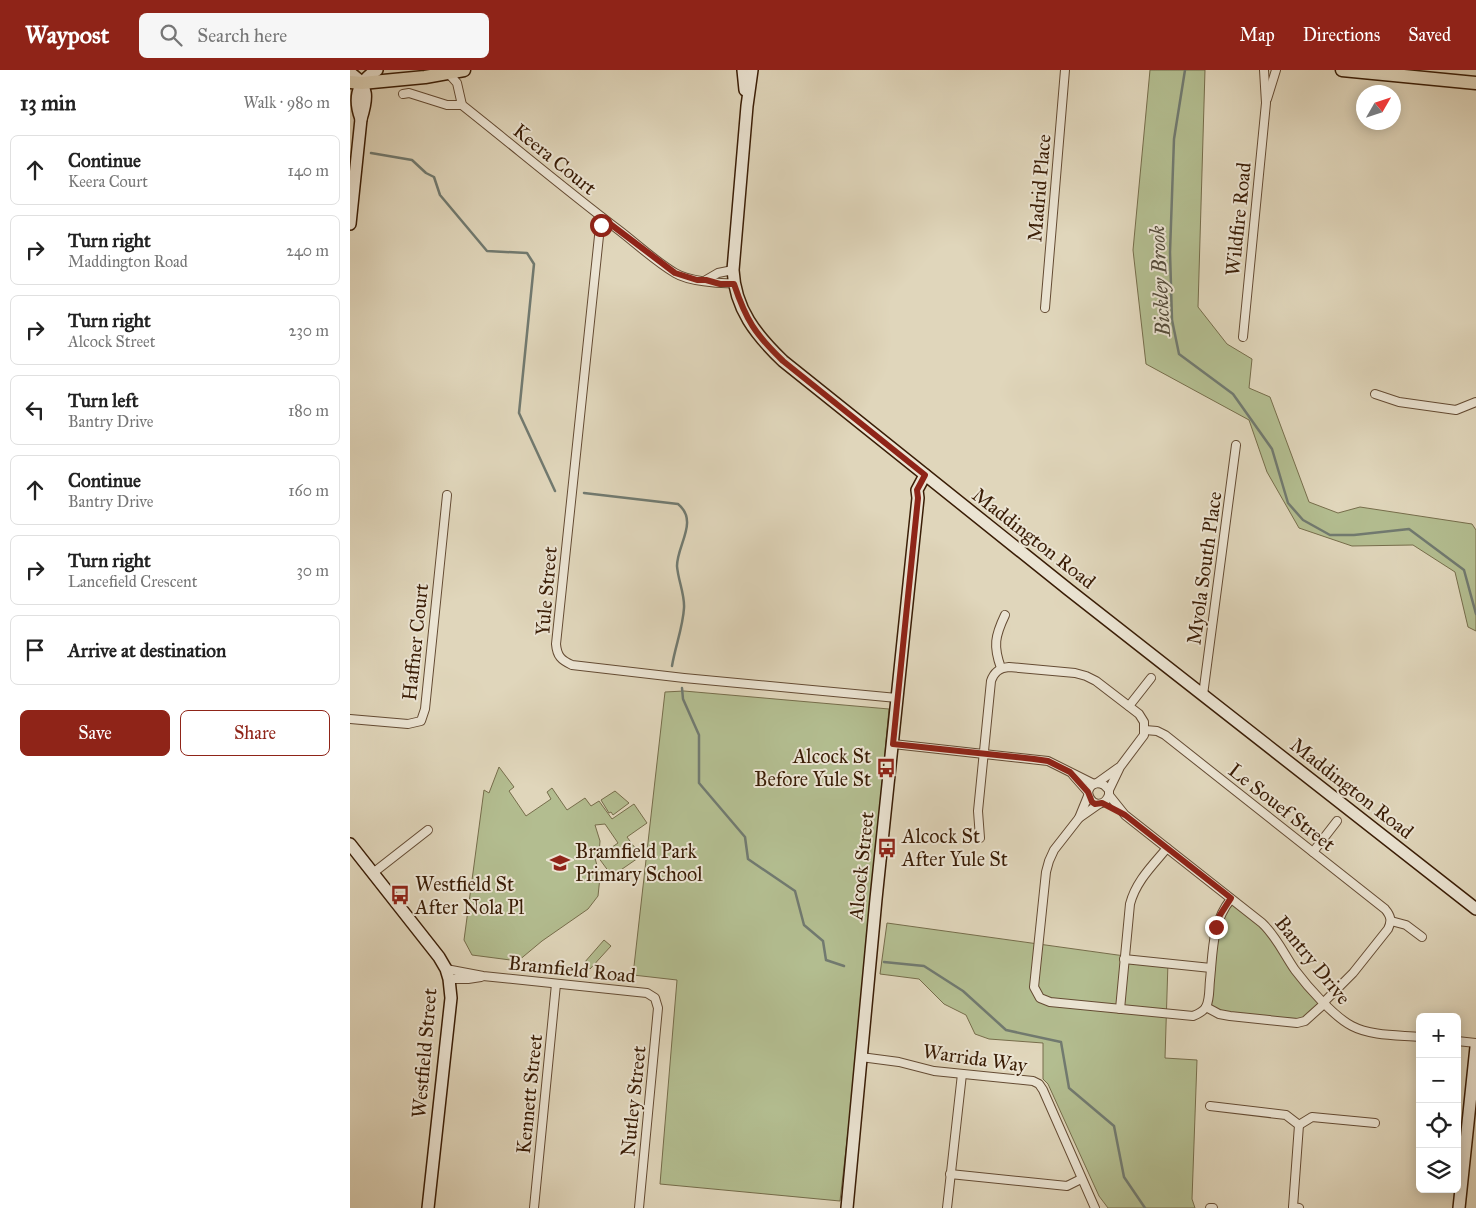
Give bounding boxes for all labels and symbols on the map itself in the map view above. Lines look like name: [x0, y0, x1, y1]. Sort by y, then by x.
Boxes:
north arrow: [1356, 85, 1401, 130]
street label: Keera Court: [509, 118, 601, 200]
street label: Madrid Place: [1022, 133, 1056, 243]
street label: Wildfire Road: [1220, 161, 1256, 277]
route start: [590, 214, 613, 237]
water label: Bickley Brook: [1144, 224, 1176, 338]
street label: Maddington Road: [967, 482, 1100, 594]
street label: Myola South Place: [1181, 490, 1227, 646]
street label: Yule Street: [530, 545, 562, 637]
street label: Haffner Court: [397, 582, 433, 702]
street label: Maddington Road: [1285, 732, 1418, 844]
place label: Alcock St Before Yule St: [754, 744, 871, 791]
bus stop icon: Alcock St Before Yule St: [875, 757, 897, 779]
street label: Le Souef Street: [1224, 758, 1340, 856]
street label: Alcock Street: [843, 810, 879, 923]
place label: Alcock St After Yule St: [901, 824, 1008, 871]
bus stop icon: Alcock St After Yule St: [876, 837, 898, 859]
place label: Bramfield Park Primary School: [575, 839, 703, 886]
school or university icon: Bramfield Park Primary School: [549, 852, 571, 874]
place label: Westfield St After Nola Pl: [414, 872, 525, 919]
bus stop icon: Westfield St After Nola Pl: [389, 884, 411, 906]
street label: Bantry Drive: [1270, 911, 1356, 1009]
route end: [1205, 916, 1228, 939]
street label: Bramfield Road: [507, 950, 637, 988]
street label: Westfield Street: [406, 987, 442, 1119]
street label: Kennett Street: [511, 1033, 547, 1155]
street label: Warrida Way: [921, 1039, 1029, 1077]
street label: Nutley Street: [615, 1044, 651, 1158]

